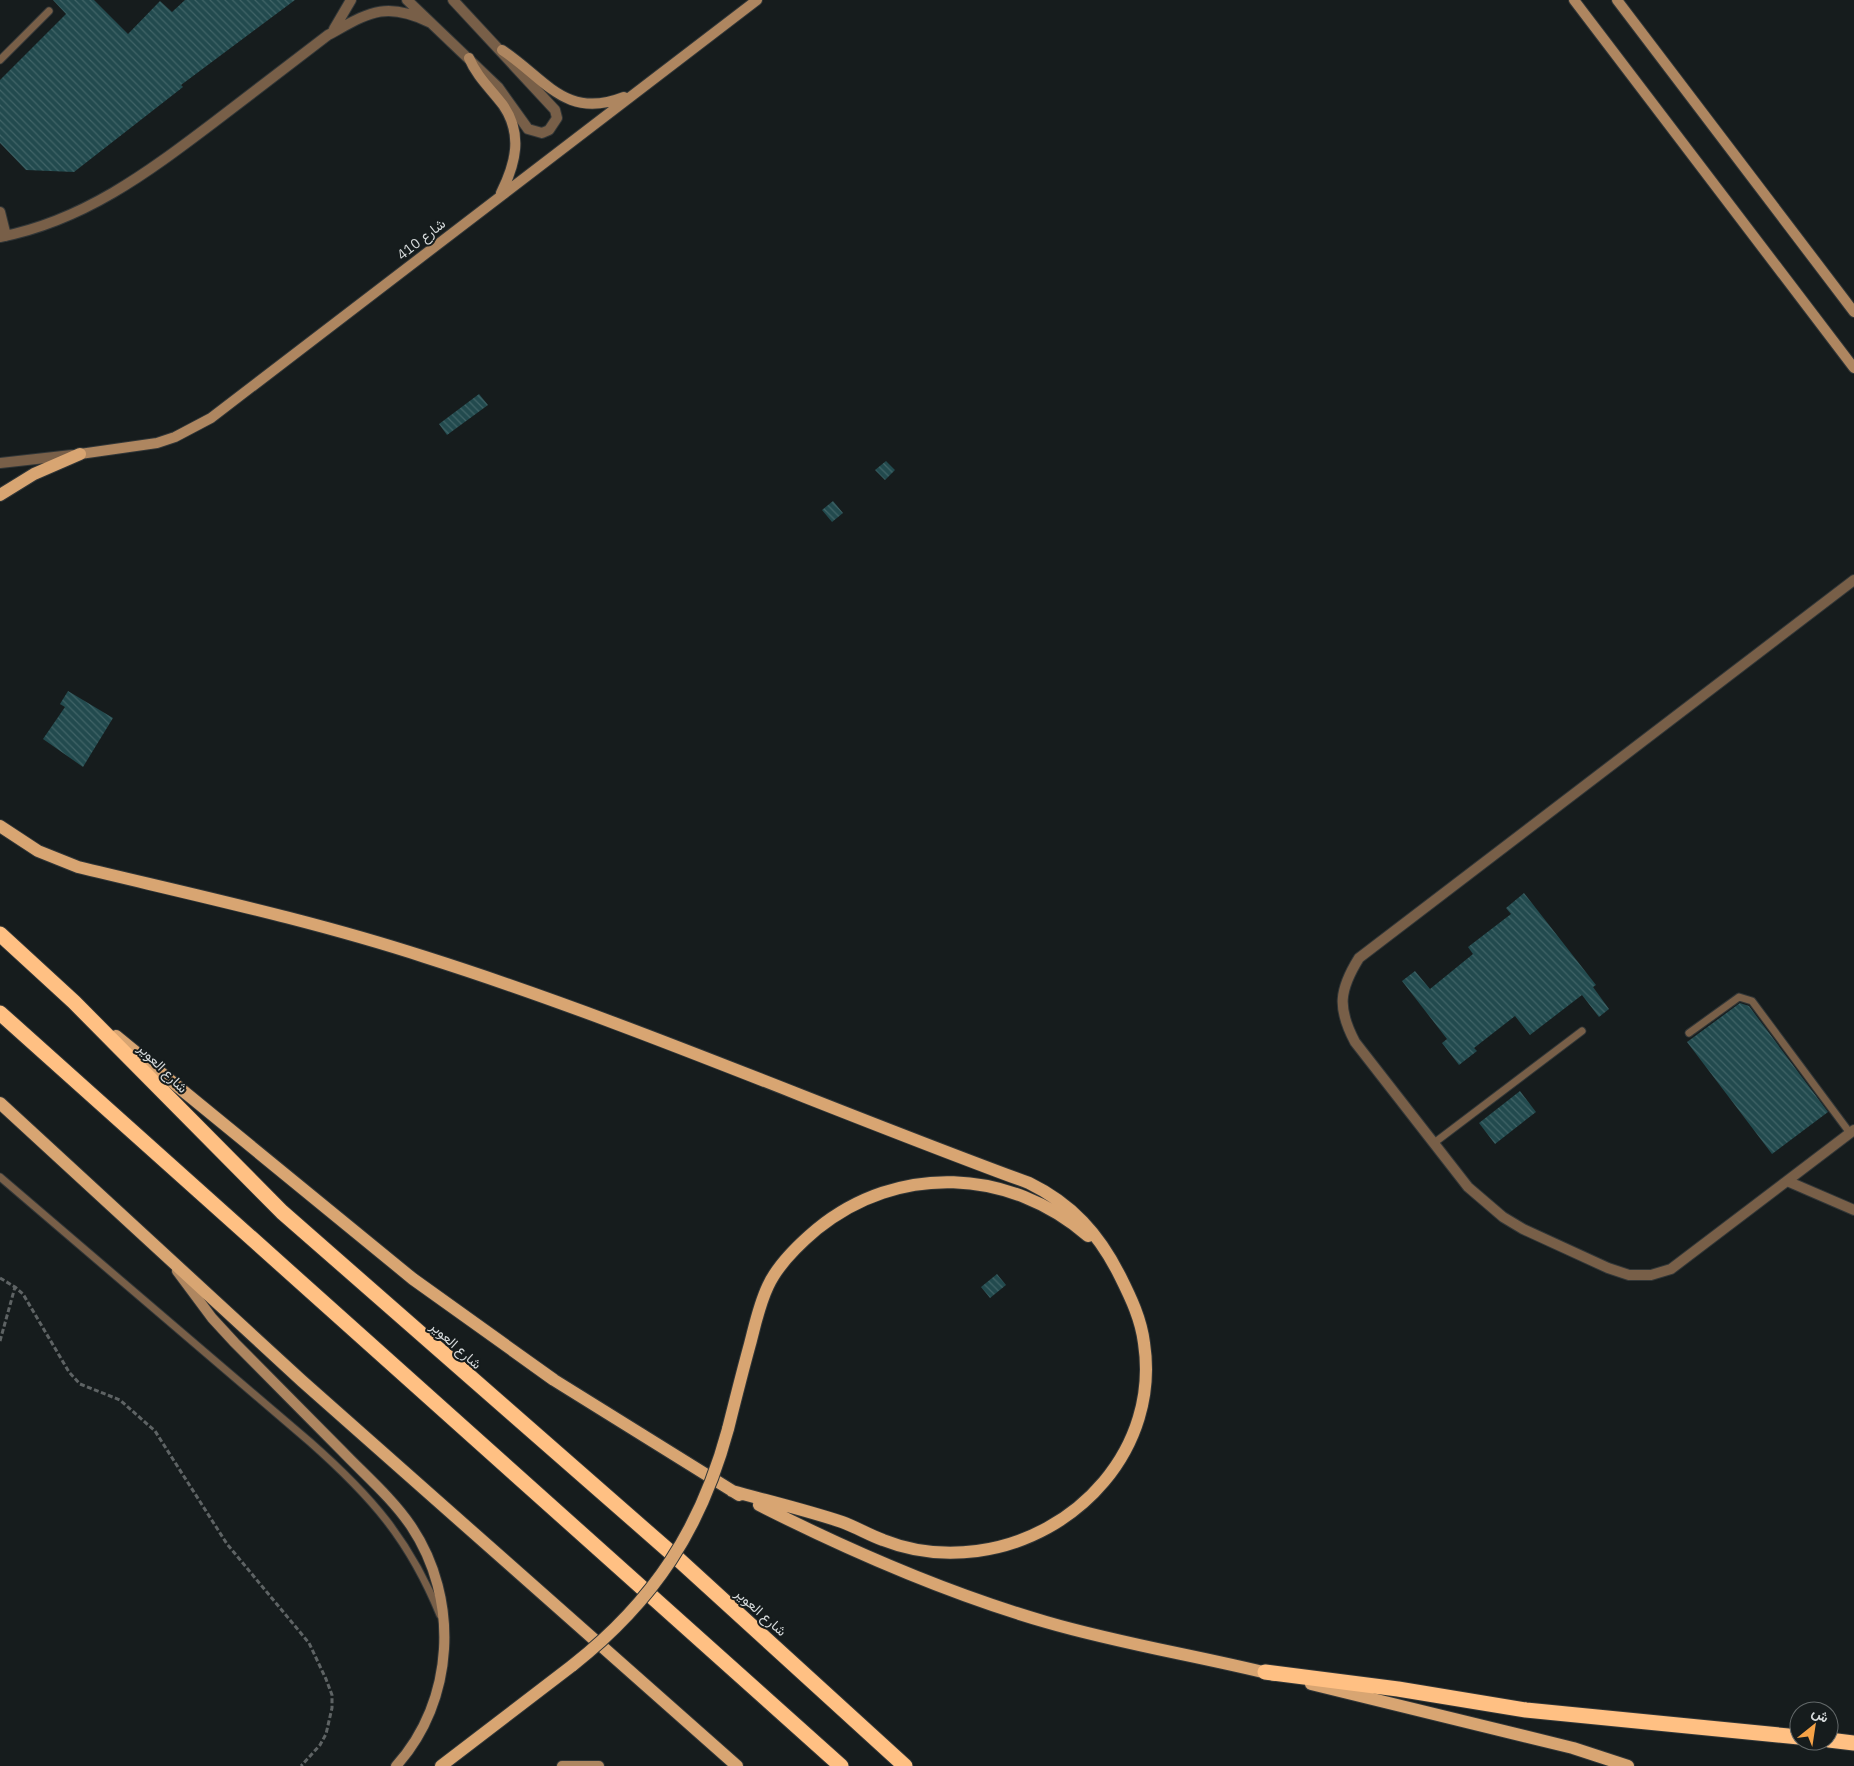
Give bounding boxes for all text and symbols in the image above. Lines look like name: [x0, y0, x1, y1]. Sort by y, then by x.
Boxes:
street label: شارع 410: [393, 214, 450, 265]
street label: شارع العوير: [132, 1039, 192, 1098]
street label: شارع العوير: [424, 1316, 486, 1374]
street label: شارع العوير: [729, 1583, 791, 1641]
north arrow: [1789, 1701, 1839, 1751]
text: ش: [1809, 1703, 1832, 1727]

